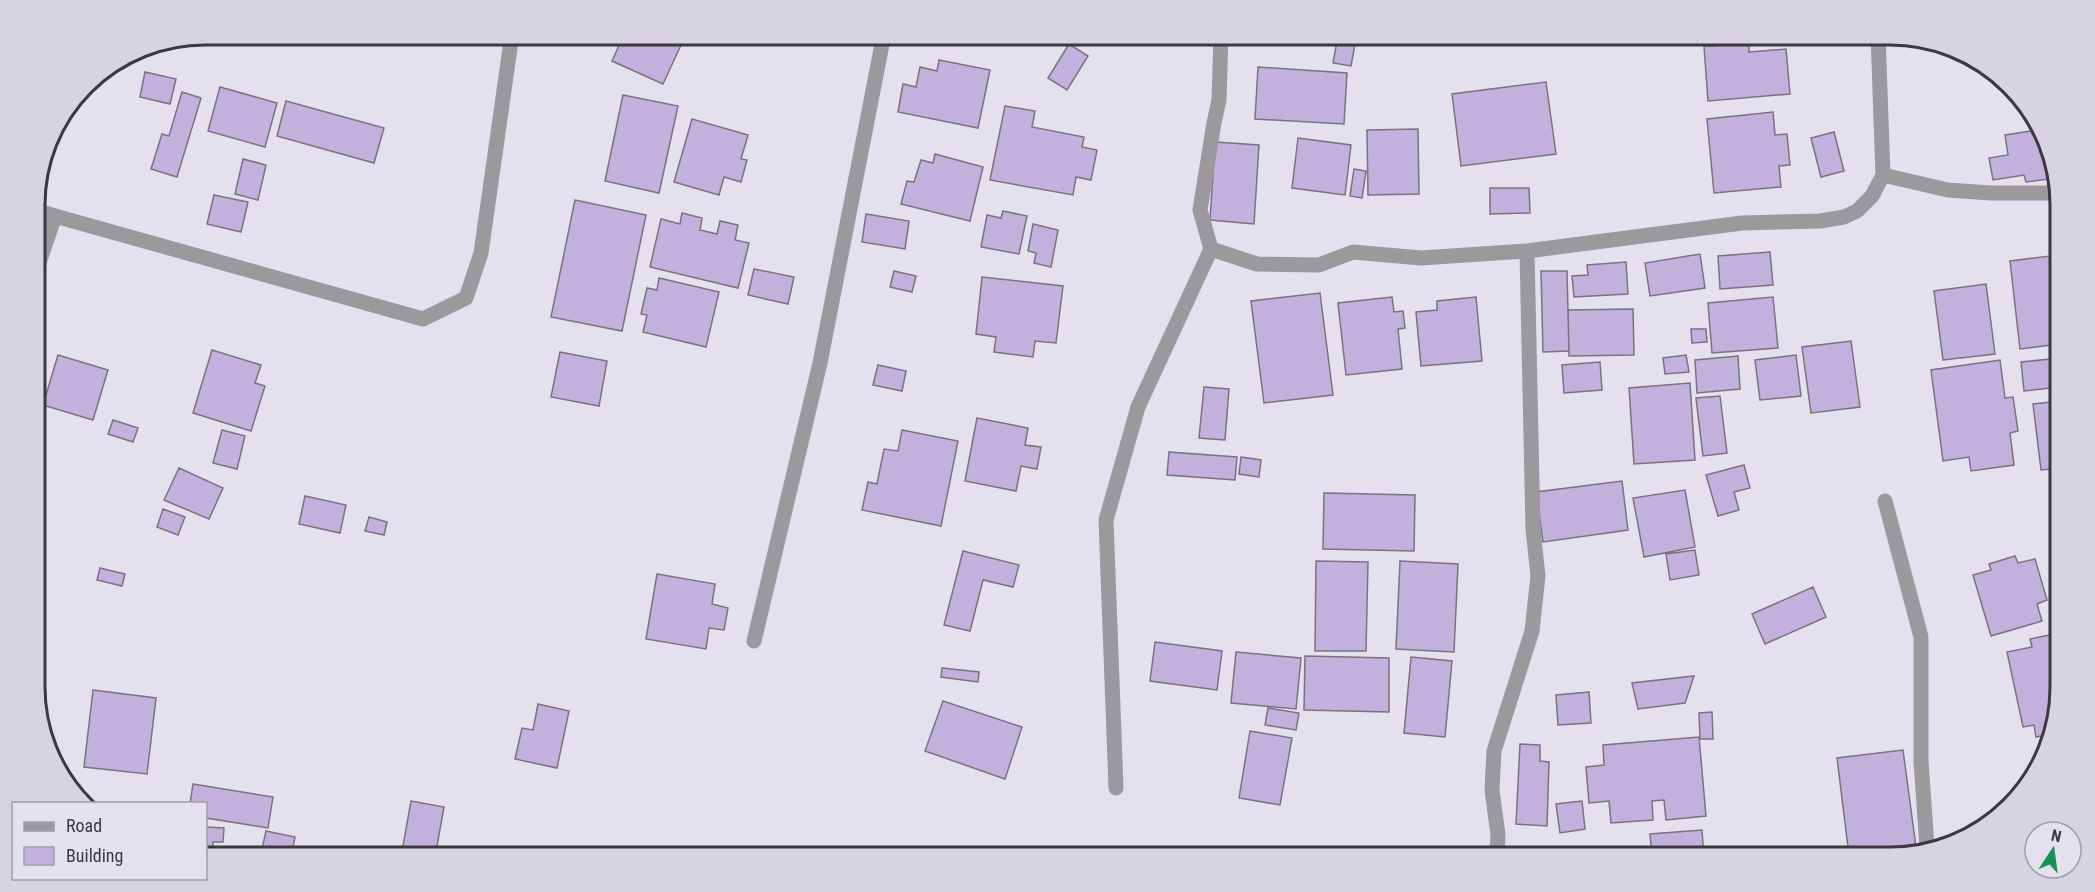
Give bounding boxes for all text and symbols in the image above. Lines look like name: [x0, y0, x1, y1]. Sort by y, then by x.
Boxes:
legend: [12, 802, 207, 880]
text: Road: [66, 815, 102, 836]
north arrow: [2023, 820, 2083, 880]
text: N: [2049, 826, 2063, 846]
text: Building: [66, 845, 123, 866]

